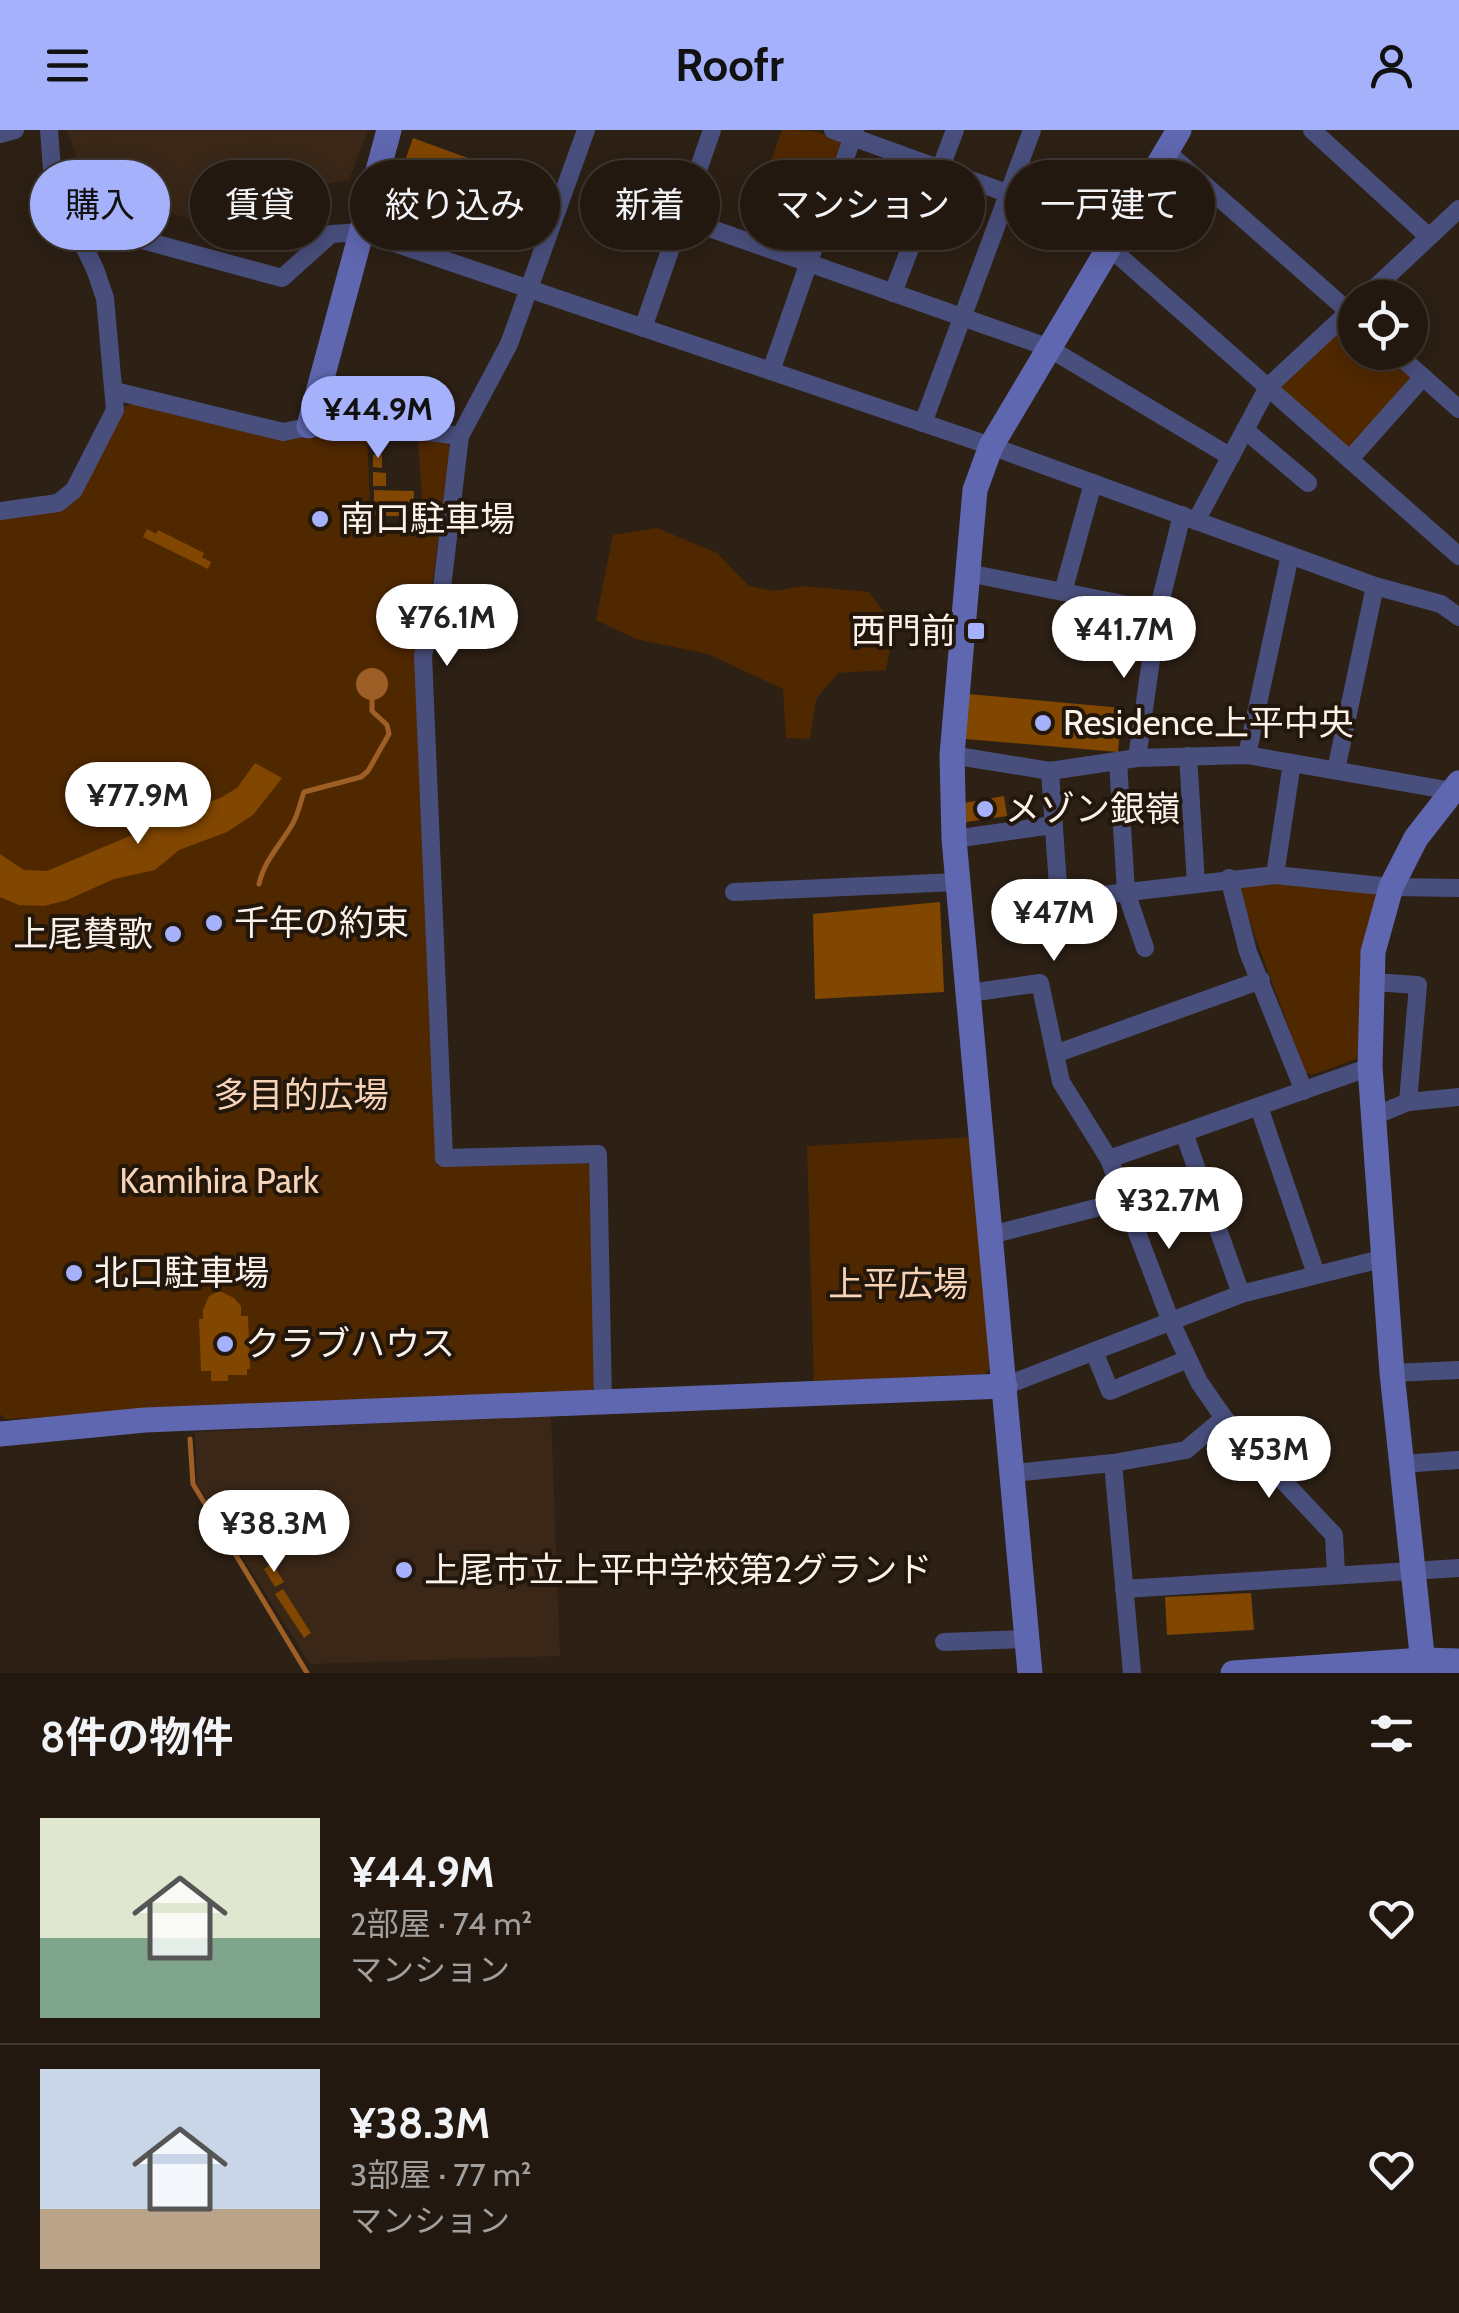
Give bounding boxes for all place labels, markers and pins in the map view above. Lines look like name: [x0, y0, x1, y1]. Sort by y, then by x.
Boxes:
pin: ¥44.9M: [297, 376, 459, 461]
place label: 南口駐車場: [340, 497, 515, 540]
marker: 南口駐車場: [309, 508, 331, 530]
pin: ¥76.1M: [366, 584, 528, 669]
pin: ¥41.7M: [1043, 596, 1205, 681]
place label: 西門前: [851, 609, 956, 652]
marker: 西門前: [965, 620, 987, 642]
place label: Residence上平中央: [1063, 701, 1354, 744]
marker: Residence上平中央: [1032, 712, 1054, 734]
pin: ¥77.9M: [57, 762, 219, 847]
place label: メゾン銀嶺: [1005, 787, 1180, 830]
marker: メゾン銀嶺: [974, 798, 996, 820]
pin: ¥47M: [995, 879, 1113, 964]
place label: 千年の約束: [234, 901, 409, 944]
place label: 上尾賛歌: [13, 912, 153, 955]
marker: 千年の約束: [203, 912, 225, 934]
marker: 上尾賛歌: [162, 923, 184, 945]
pin: ¥32.7M: [1088, 1167, 1250, 1252]
place label: 北口駐車場: [94, 1251, 269, 1294]
marker: 北口駐車場: [63, 1262, 85, 1284]
place label: クラブハウス: [245, 1322, 455, 1365]
marker: クラブハウス: [214, 1333, 236, 1355]
pin: ¥53M: [1210, 1416, 1328, 1501]
pin: ¥38.3M: [193, 1490, 355, 1575]
place label: 上尾市立上平中学校第2グランド: [424, 1548, 932, 1591]
marker: 上尾市立上平中学校第2グランド: [393, 1559, 415, 1581]

